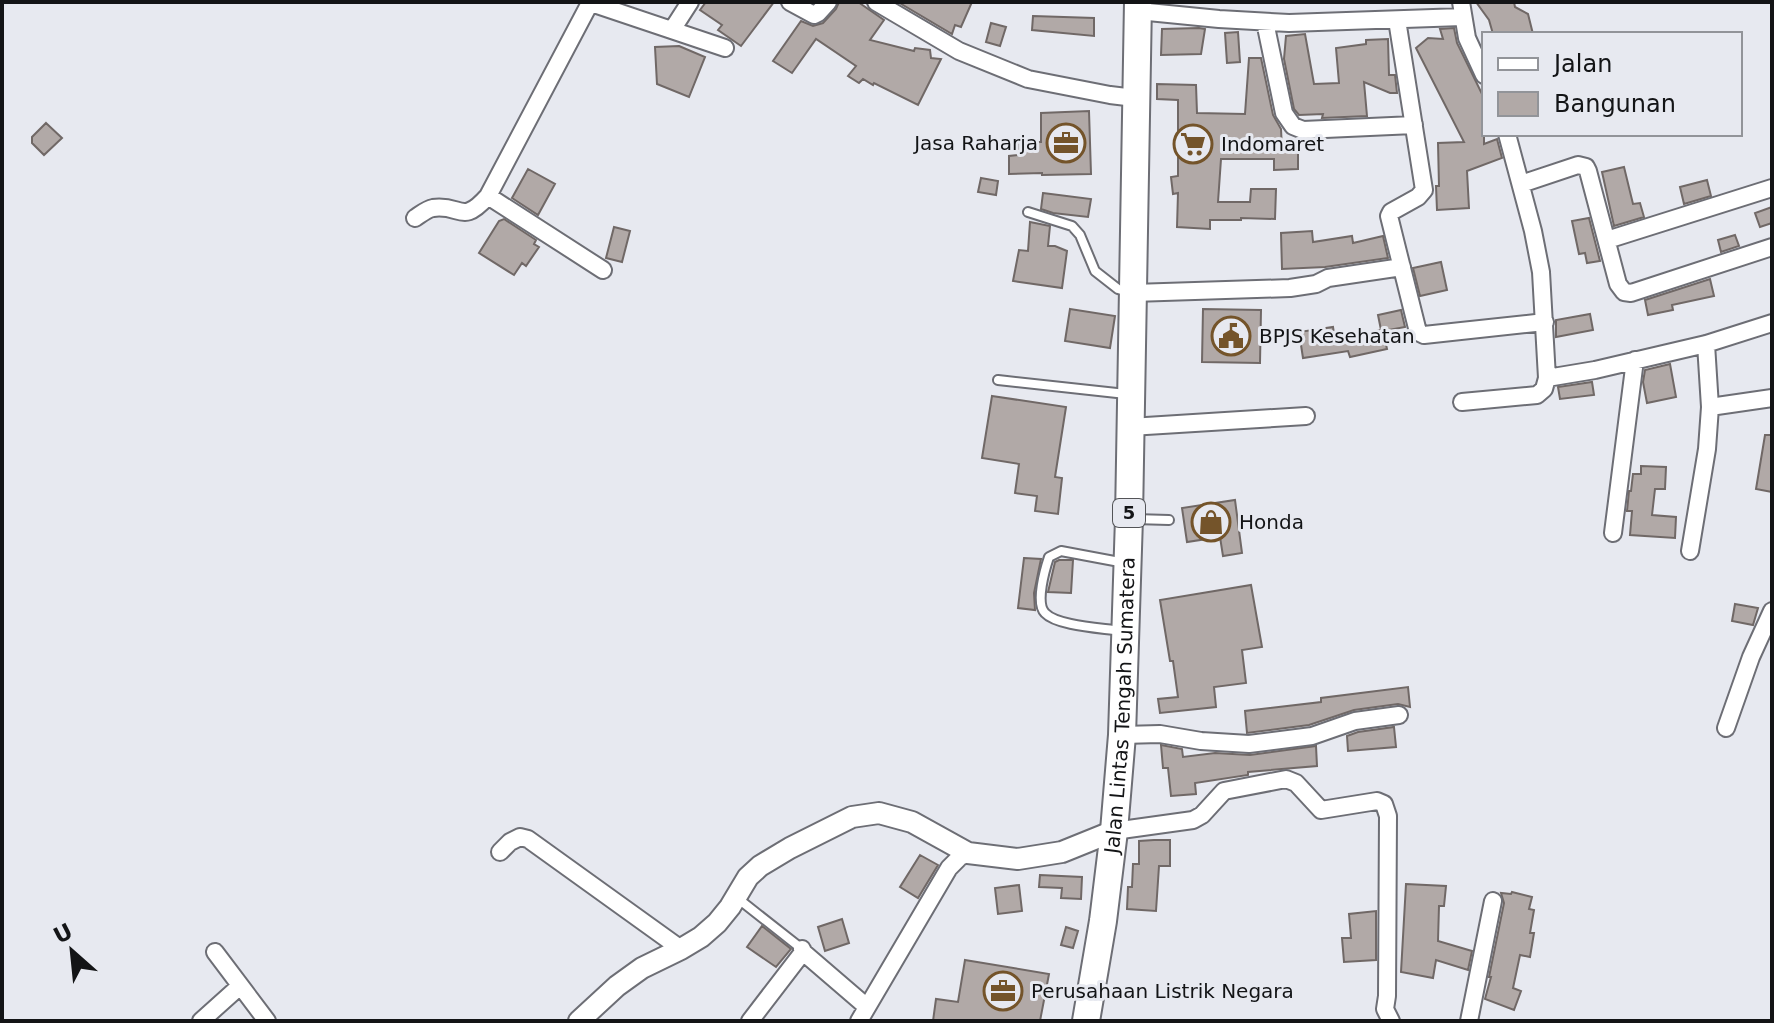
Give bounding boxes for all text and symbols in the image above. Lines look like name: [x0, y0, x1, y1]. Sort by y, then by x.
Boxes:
legend: [1482, 32, 1742, 136]
text: Jalan: [1552, 50, 1612, 78]
text: Bangunan: [1554, 90, 1676, 118]
office icon: Jasa Raharja: [1045, 122, 1087, 164]
supermarket icon: Indomaret: [1172, 123, 1214, 165]
place label: Jasa Raharja: [912, 131, 1038, 155]
place label: Indomaret: [1221, 132, 1324, 156]
public building icon: BPJS Kesehatan: [1210, 315, 1252, 357]
place label: BPJS Kesehatan: [1259, 324, 1415, 348]
road number: 5: [1113, 499, 1145, 527]
shop icon: Honda: [1190, 501, 1232, 543]
place label: Honda: [1239, 510, 1304, 534]
street label: Jalan Lintas Tengah Sumatera: [1099, 557, 1140, 857]
north arrow: [32, 911, 112, 991]
text: U: [50, 918, 77, 949]
office icon: Perusahaan Listrik Negara: [982, 970, 1024, 1012]
place label: Perusahaan Listrik Negara: [1031, 979, 1294, 1003]

